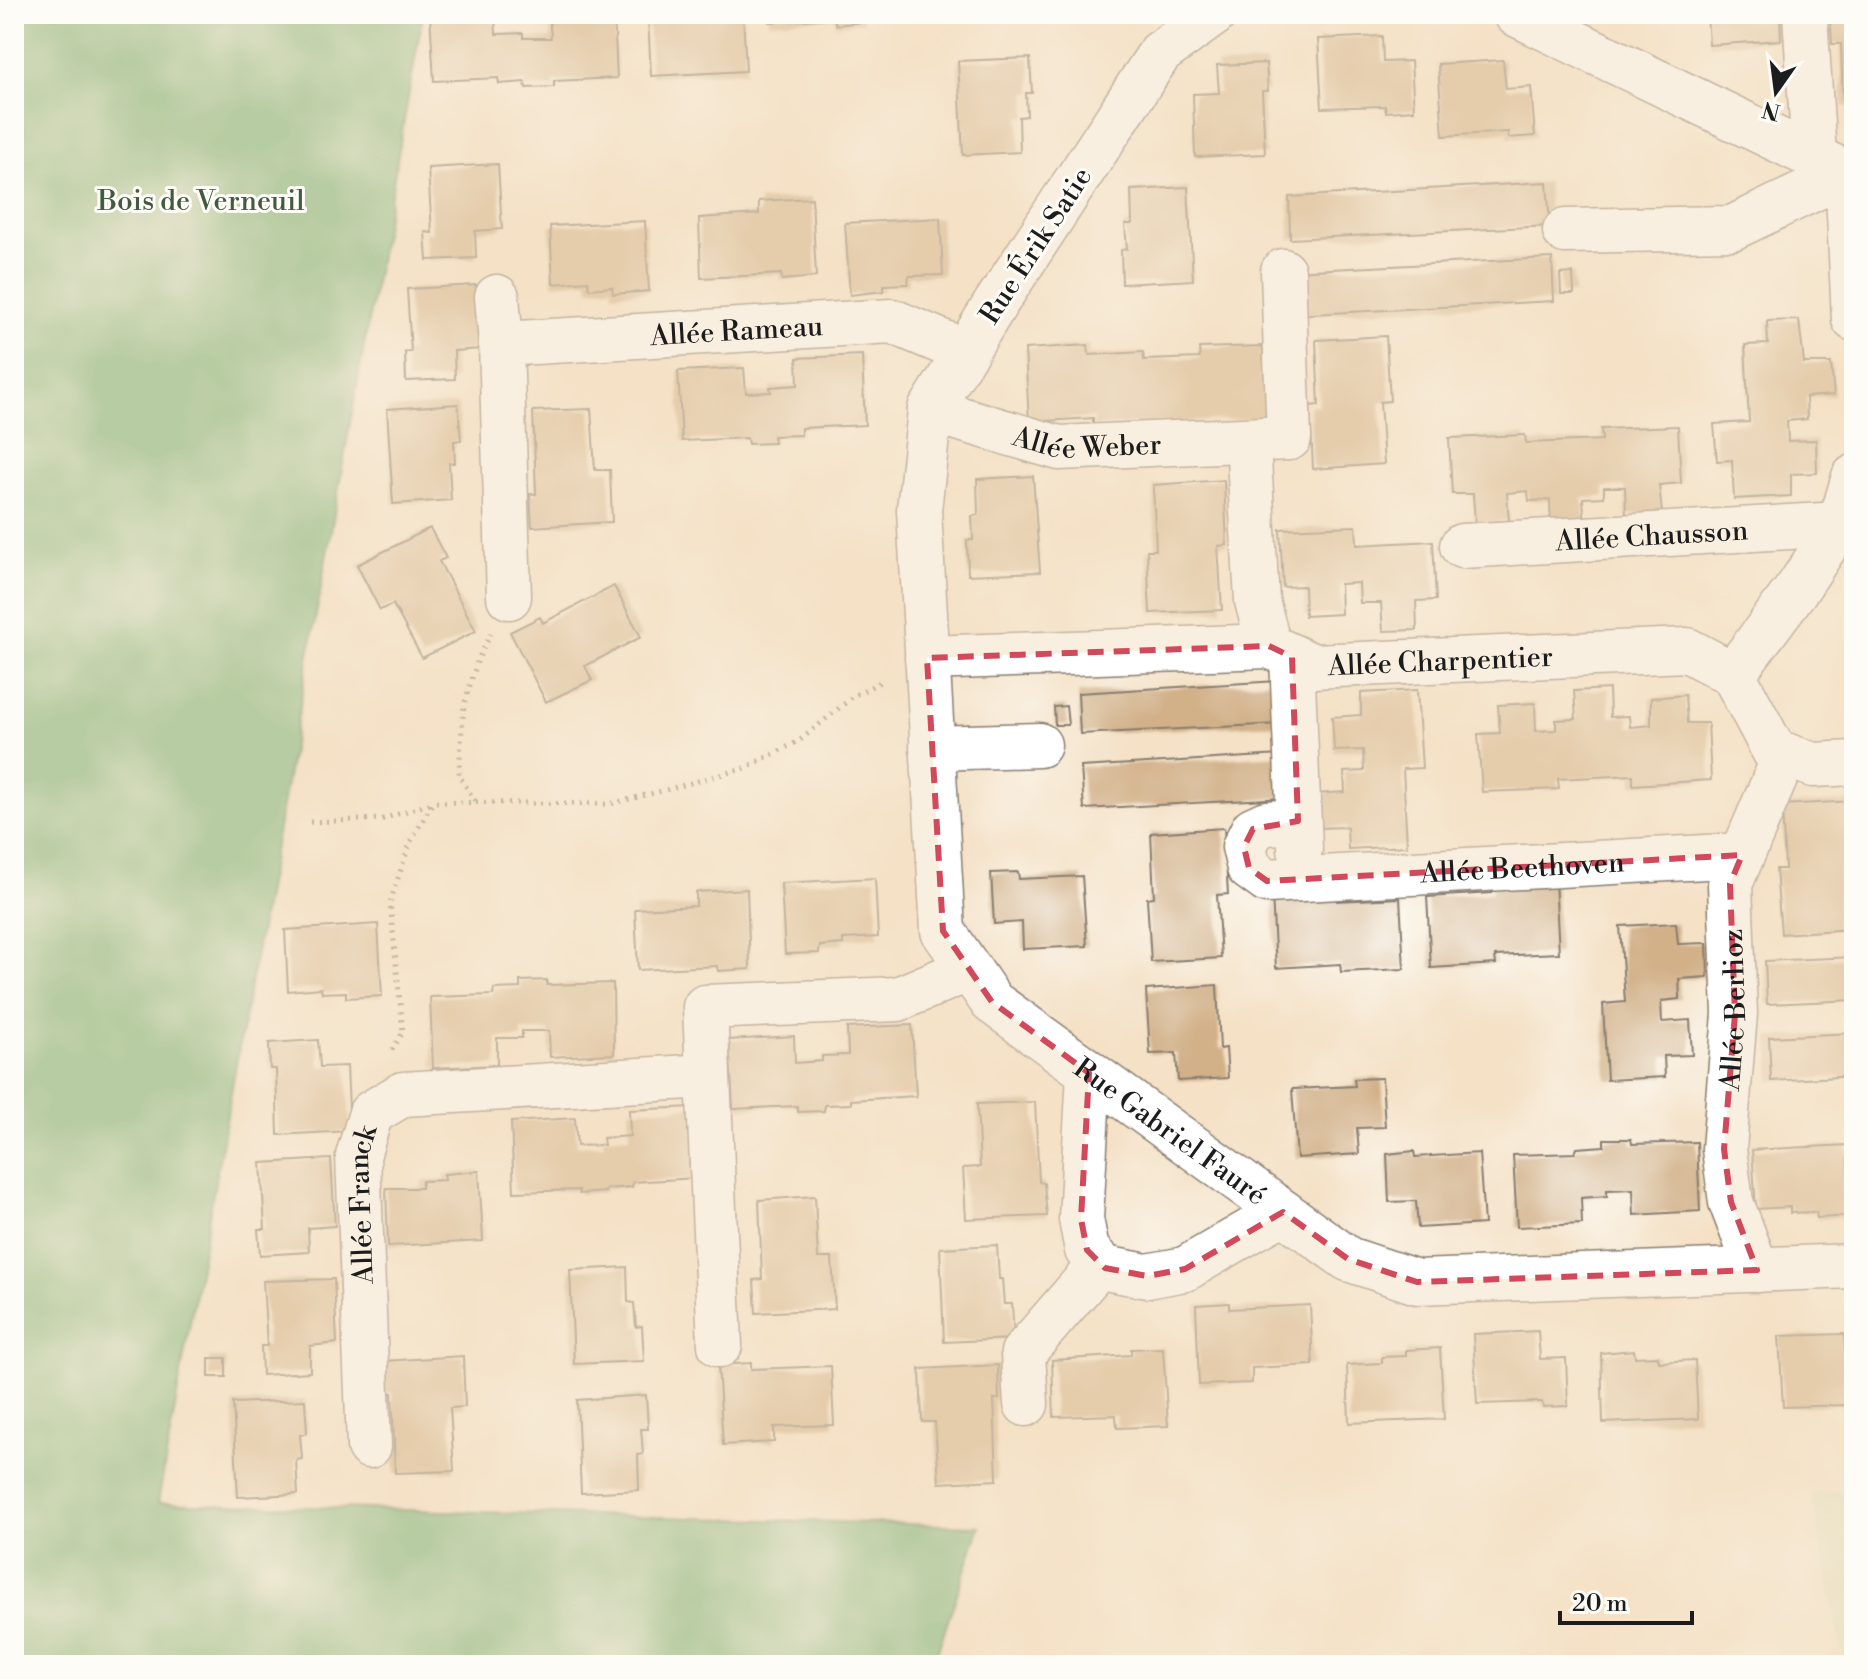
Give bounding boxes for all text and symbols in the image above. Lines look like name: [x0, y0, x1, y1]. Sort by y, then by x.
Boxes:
north arrow: [1736, 52, 1816, 132]
text: N: [1759, 95, 1783, 125]
street label: Rue Érik Satie: [971, 160, 1100, 331]
park label: Bois de Verneuil: [96, 184, 305, 219]
street label: Allée Rameau: [648, 309, 824, 354]
street label: Allée Weber: [1007, 419, 1162, 467]
street label: Allée Chausson: [1553, 513, 1749, 560]
street label: Allée Charpentier: [1326, 640, 1554, 684]
street label: Allée Beethoven: [1418, 845, 1626, 892]
street label: Allée Berlioz: [1713, 928, 1754, 1093]
street label: Rue Gabriel Fauré: [1067, 1051, 1273, 1213]
street label: Allée Franck: [342, 1120, 386, 1286]
scale bar: [1560, 1575, 1692, 1625]
text: 20 m: [1572, 1589, 1628, 1619]

